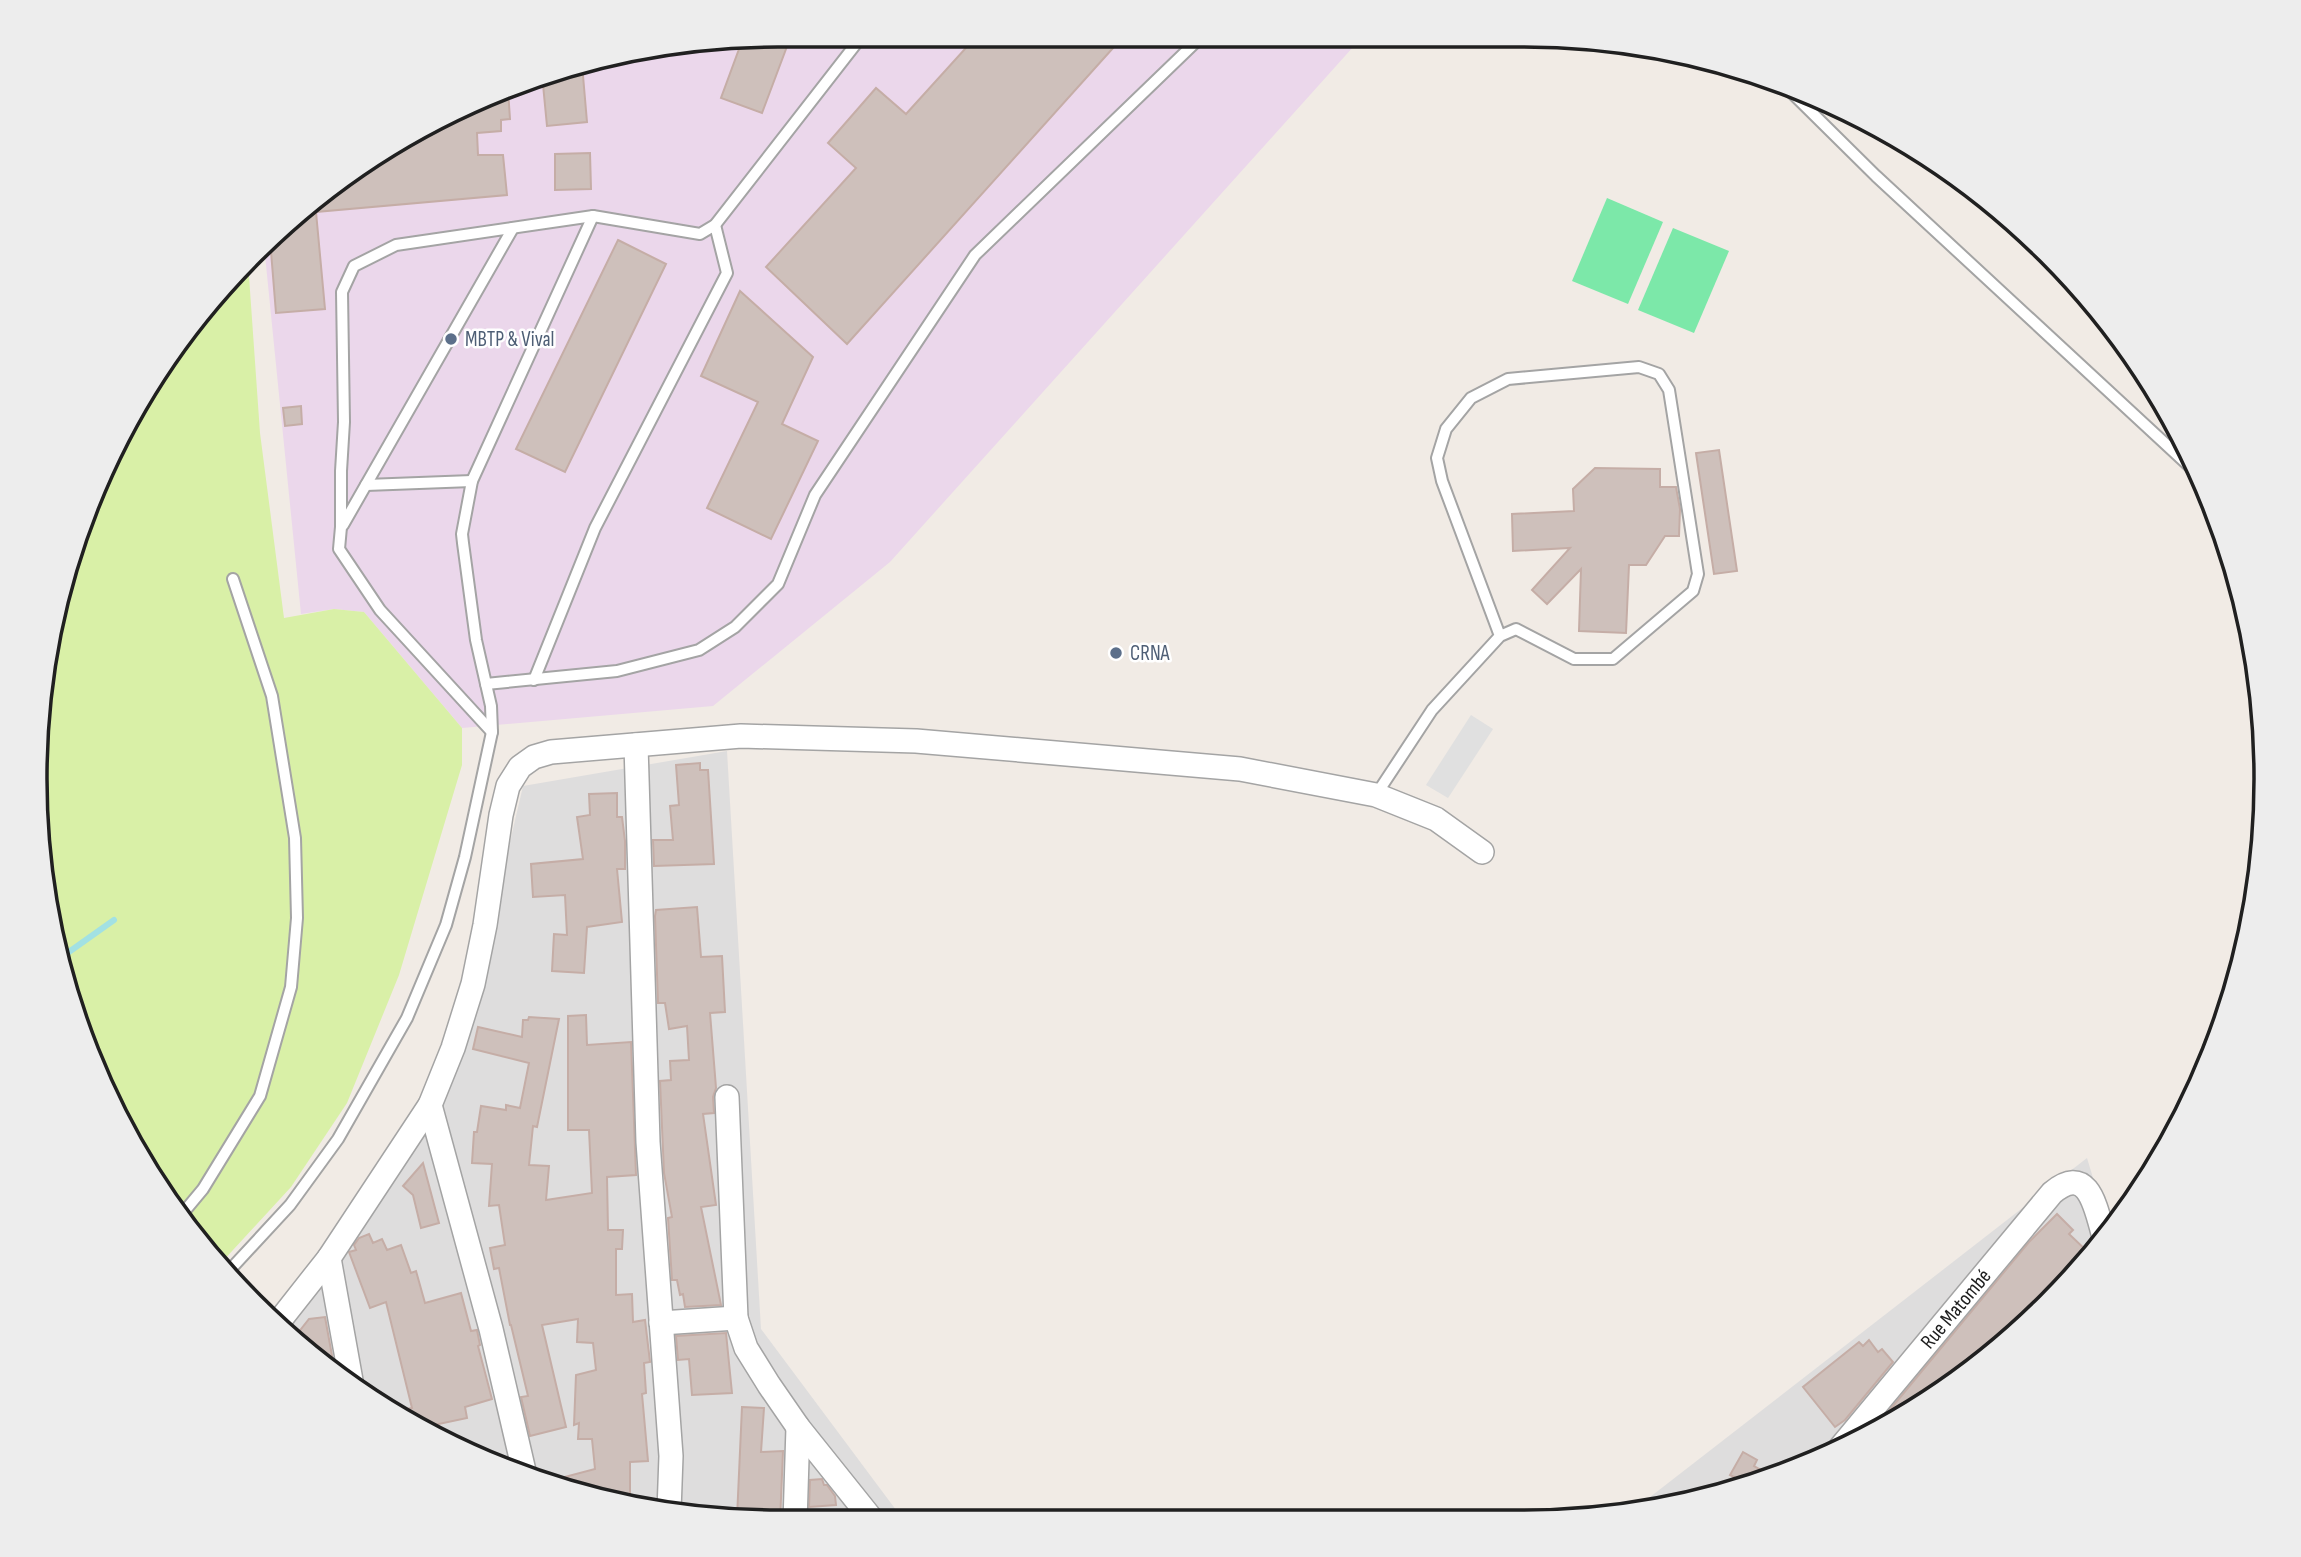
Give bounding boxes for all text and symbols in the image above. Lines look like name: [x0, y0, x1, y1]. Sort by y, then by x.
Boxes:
place label: MBTP & Vival: [465, 327, 555, 352]
marker: MBTP & Vival: [443, 331, 459, 347]
place label: CRNA: [1130, 641, 1171, 666]
marker: CRNA: [1108, 645, 1124, 661]
street label: Rue Matombé: [1915, 1264, 1997, 1354]

